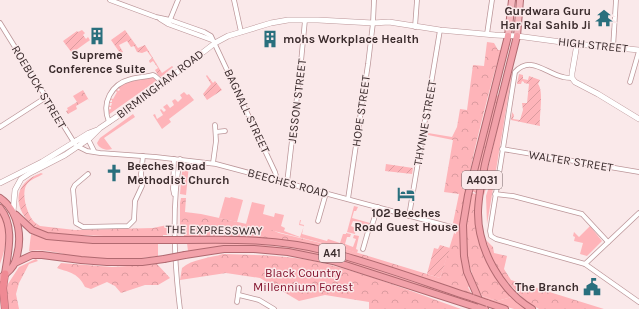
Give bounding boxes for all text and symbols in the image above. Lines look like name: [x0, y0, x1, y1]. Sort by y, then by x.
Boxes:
place label: Gurdwara Guru Har Rai Sahib Ji: [500, 4, 591, 32]
temple icon: Gurdwara Guru Har Rai Sahib Ji: [594, 8, 614, 28]
building icon: Supreme Conference Suite: [87, 26, 107, 46]
building icon: mohs Workplace Health: [260, 29, 280, 49]
place label: mohs Workplace Health: [283, 32, 419, 46]
street label: HIGH STREET: [557, 34, 629, 56]
street label: ROEBUCK STREET: [9, 43, 69, 131]
street label: BIRMINGHAM ROAD: [114, 47, 206, 121]
place label: Supreme Conference Suite: [48, 48, 146, 76]
street label: JESSON STREET: [285, 58, 309, 144]
street label: BAGNALL STREET: [221, 67, 273, 155]
street label: HOPE STREET: [349, 74, 373, 148]
street label: THYNNE STREET: [411, 79, 439, 167]
street label: WALTER STREET: [528, 147, 614, 175]
place label: Beeches Road Methodist Church: [127, 159, 229, 187]
church icon: Beeches Road Methodist Church: [104, 163, 124, 183]
street label: BEECHES ROAD: [246, 165, 330, 201]
road number: A4031: [462, 171, 502, 189]
hotel icon: 102 Beeches Road Guest House: [396, 184, 416, 204]
place label: 102 Beeches Road Guest House: [354, 206, 458, 234]
street label: THE EXPRESSWAY: [165, 222, 263, 238]
road number: A41: [319, 244, 345, 262]
park label: Black Country Millennium Forest: [253, 266, 353, 294]
public building icon: The Branch: [582, 277, 602, 297]
place label: The Branch: [515, 280, 579, 294]

